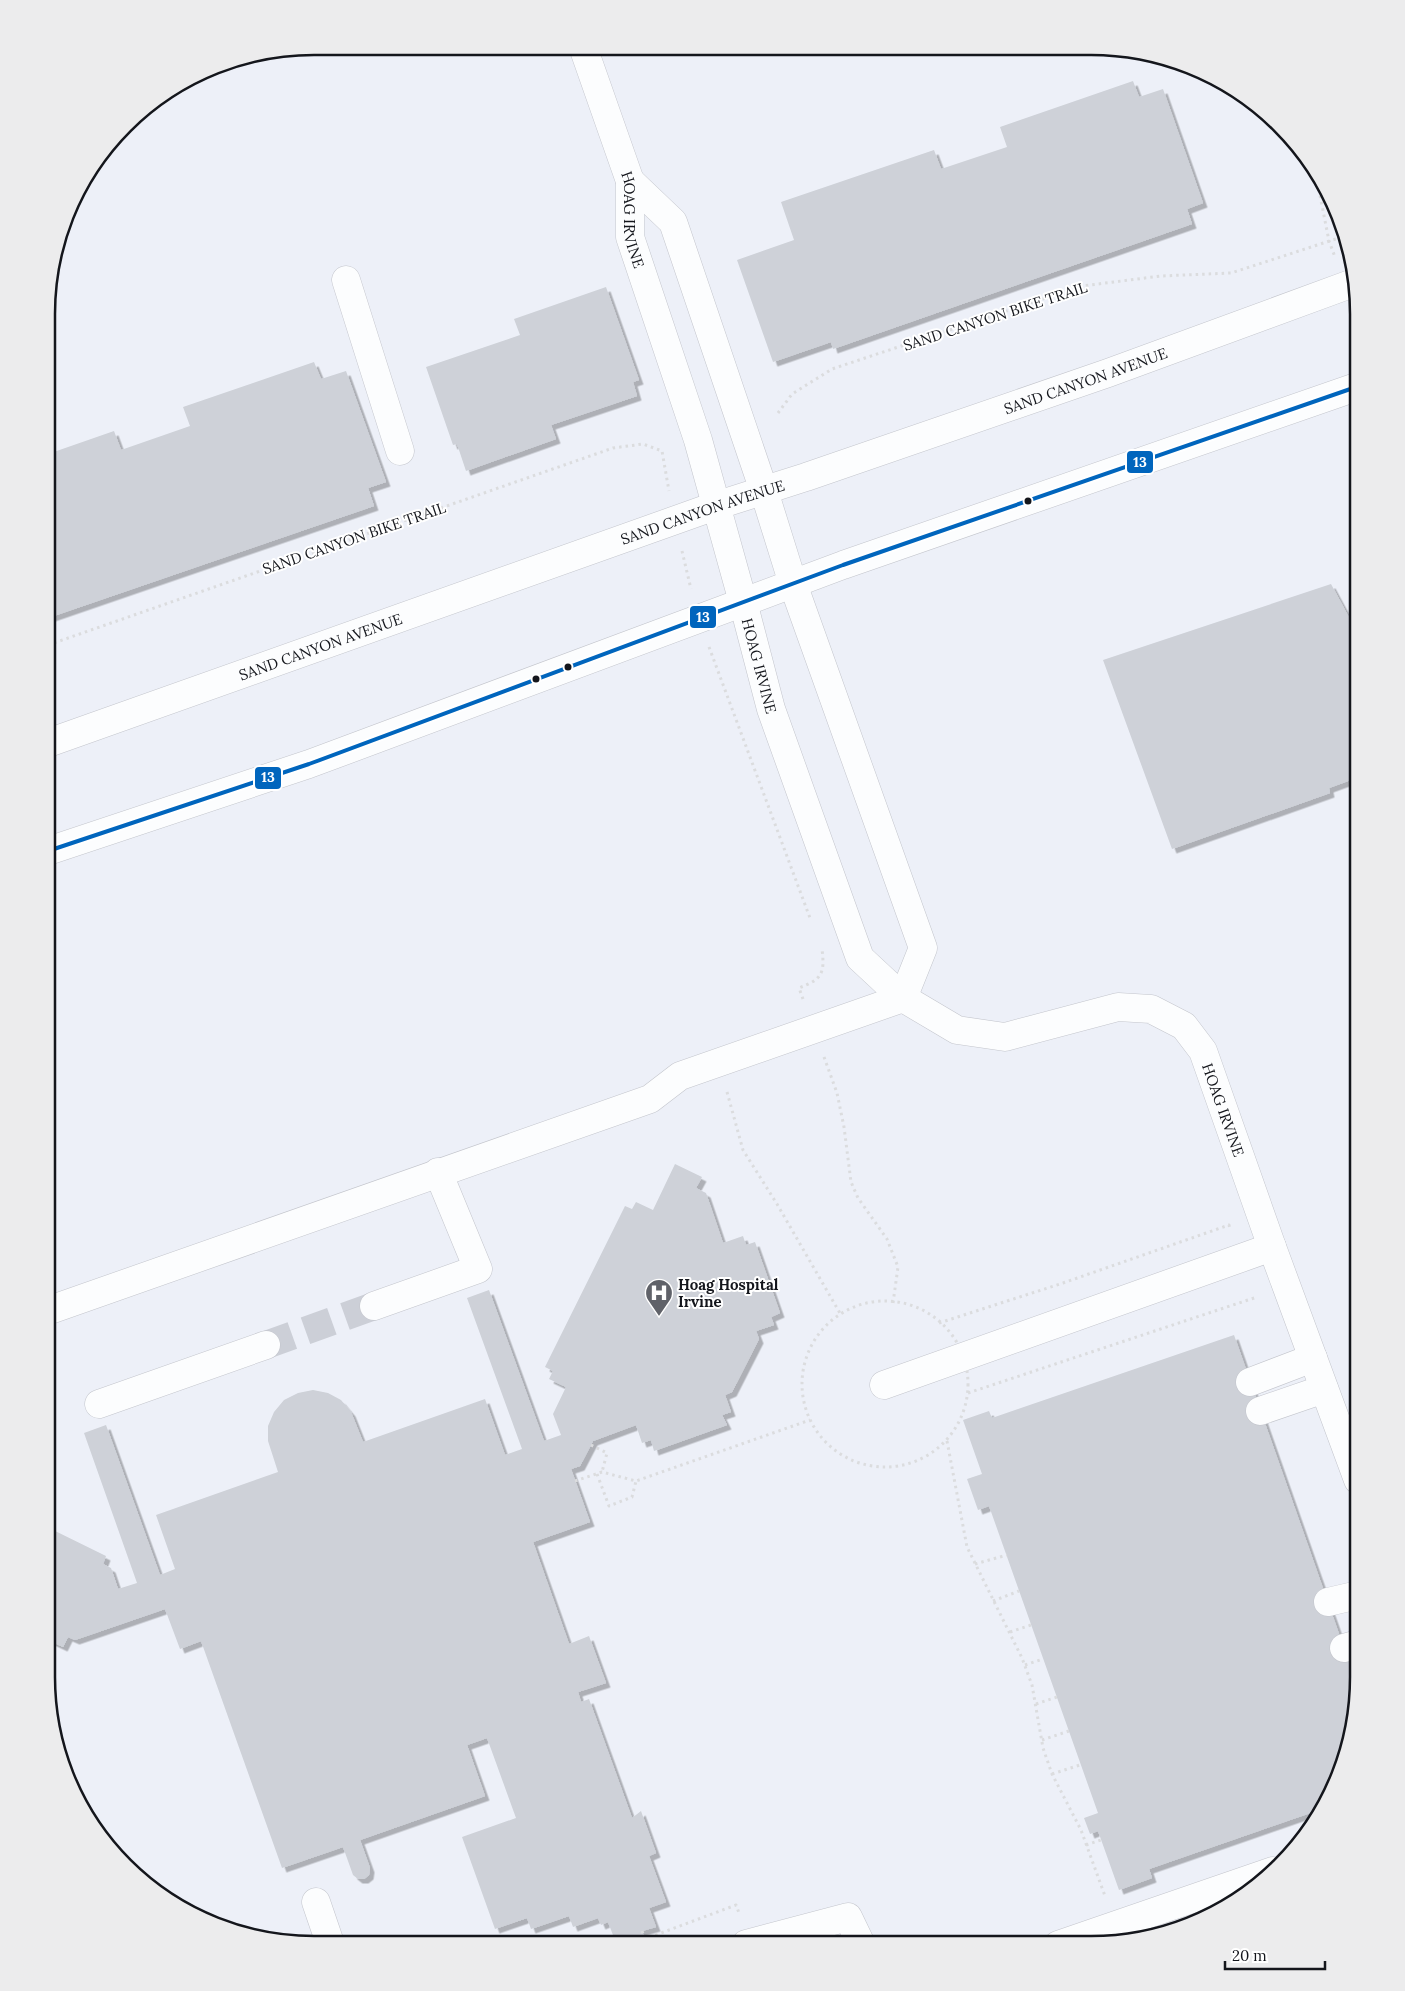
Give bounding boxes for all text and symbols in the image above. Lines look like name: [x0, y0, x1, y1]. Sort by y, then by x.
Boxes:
street label: HOAG IRVINE: [618, 168, 649, 270]
street label: SAND CANYON BIKE TRAIL: [901, 277, 1090, 355]
street label: SAND CANYON AVENUE: [1001, 343, 1170, 418]
line badge: 13: [1126, 450, 1154, 474]
text: 13: [1133, 453, 1147, 471]
street label: SAND CANYON AVENUE: [618, 475, 787, 548]
unlabelled marker: [1023, 496, 1033, 506]
street label: SAND CANYON BIKE TRAIL: [260, 498, 448, 578]
line badge: 13: [689, 605, 717, 629]
street label: SAND CANYON AVENUE: [236, 608, 405, 684]
text: 13: [696, 608, 710, 626]
street label: HOAG IRVINE: [738, 616, 781, 715]
unlabelled marker: [563, 662, 573, 672]
unlabelled marker: [531, 674, 541, 684]
line badge: 13: [254, 766, 282, 790]
text: 13: [261, 768, 275, 786]
street label: HOAG IRVINE: [1198, 1060, 1249, 1159]
place label: Hoag Hospital Irvine: [678, 1275, 779, 1311]
hospital icon: Hoag Hospital Irvine: [644, 1278, 674, 1317]
scale bar: [1225, 1938, 1325, 1970]
text: 20 m: [1232, 1946, 1267, 1965]

